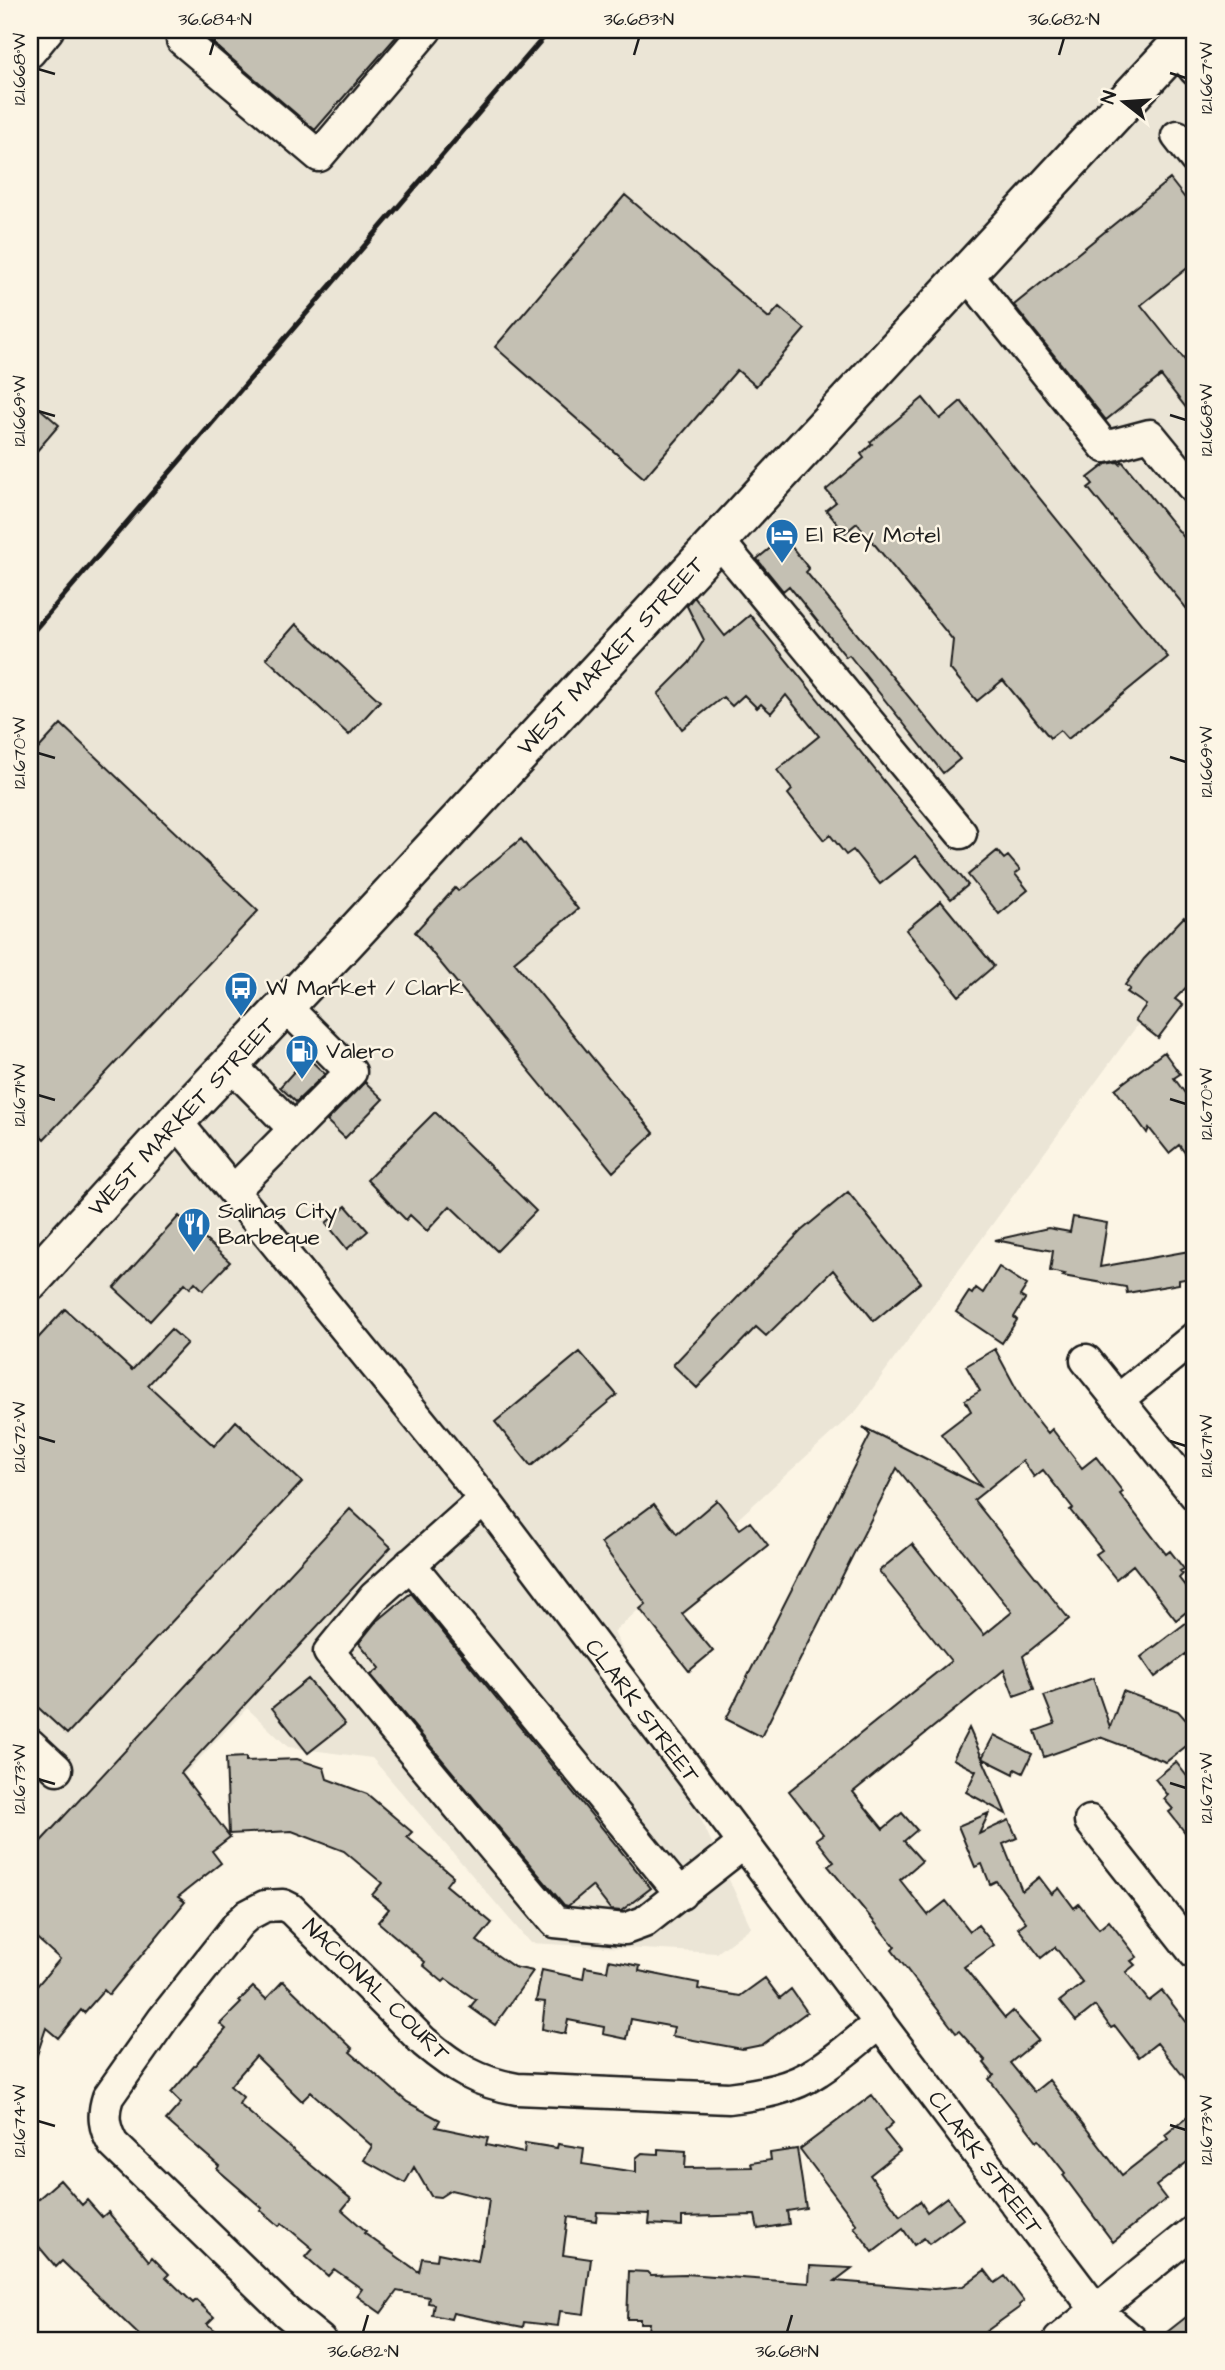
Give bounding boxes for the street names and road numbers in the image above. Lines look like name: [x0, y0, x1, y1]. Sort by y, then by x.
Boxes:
street label: WEST MARKET STREET: [510, 549, 712, 763]
street label: WEST MARKET STREET: [81, 1010, 283, 1224]
street label: CLARK STREET: [577, 1632, 707, 1790]
street label: NACIONAL COURT: [295, 1911, 457, 2069]
street label: CLARK STREET: [920, 2084, 1050, 2242]

